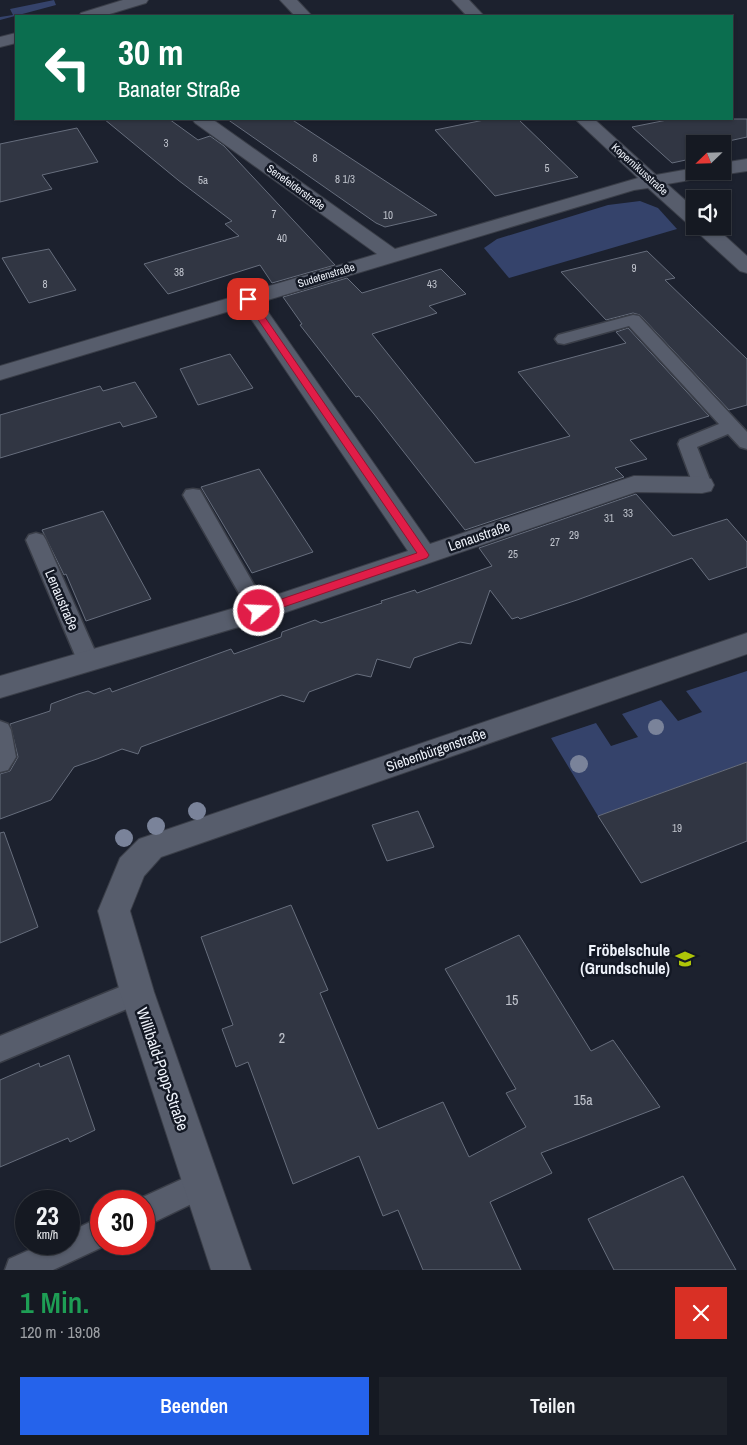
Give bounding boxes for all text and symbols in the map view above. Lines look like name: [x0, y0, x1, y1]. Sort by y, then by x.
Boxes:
text: 30 m: [118, 29, 183, 76]
icon: left: [35, 35, 100, 100]
text: Banater Straße: [118, 74, 240, 104]
north arrow: [686, 135, 731, 180]
map controls: [686, 135, 731, 235]
house number: 3: [163, 136, 169, 150]
street label: Kopernikusstraße: [609, 140, 671, 198]
house number: 8: [312, 151, 318, 165]
street label: Senefelderstraße: [264, 161, 328, 213]
house number: 5: [544, 161, 550, 175]
house number: 8 1/3: [335, 172, 355, 186]
house number: 5a: [198, 173, 208, 187]
button: sound: [686, 190, 731, 235]
house number: 7: [271, 207, 277, 221]
house number: 10: [383, 208, 393, 222]
house number: 40: [277, 231, 287, 245]
street label: Sudetenstraße: [296, 260, 356, 290]
house number: 9: [631, 261, 637, 275]
house number: 38: [174, 265, 184, 279]
house number: 8: [42, 277, 48, 291]
house number: 43: [427, 277, 437, 291]
pin: [227, 278, 269, 320]
icon: arrive: [234, 285, 262, 313]
house number: 33: [623, 506, 633, 520]
house number: 31: [604, 511, 614, 525]
street label: Lenaustraße: [446, 517, 512, 555]
house number: 29: [569, 528, 579, 542]
house number: 27: [550, 535, 560, 549]
house number: 25: [508, 547, 518, 561]
street label: Lenaustraße: [41, 567, 83, 633]
position arrow: [232, 584, 284, 636]
street label: Siebenbürgenstraße: [384, 724, 488, 776]
house number: 19: [672, 821, 682, 835]
place label: Fröbelschule (Grundschule): [580, 939, 670, 979]
school or university icon: Fröbelschule (Grundschule): [674, 948, 696, 970]
house number: 15: [506, 991, 518, 1009]
street label: Willibald-Popp-Straße: [132, 1004, 194, 1134]
house number: 2: [279, 1029, 285, 1047]
house number: 15a: [573, 1091, 593, 1109]
speed limit sign: 30: [90, 1190, 155, 1255]
text: 23: [36, 1199, 59, 1233]
text: km/h: [37, 1227, 58, 1243]
text: 1 Min.: [20, 1282, 89, 1322]
button: close: [675, 1287, 727, 1339]
text: 120 m · 19:08: [20, 1321, 100, 1343]
button: Beenden: [20, 1377, 369, 1435]
button: Teilen: [379, 1377, 727, 1435]

